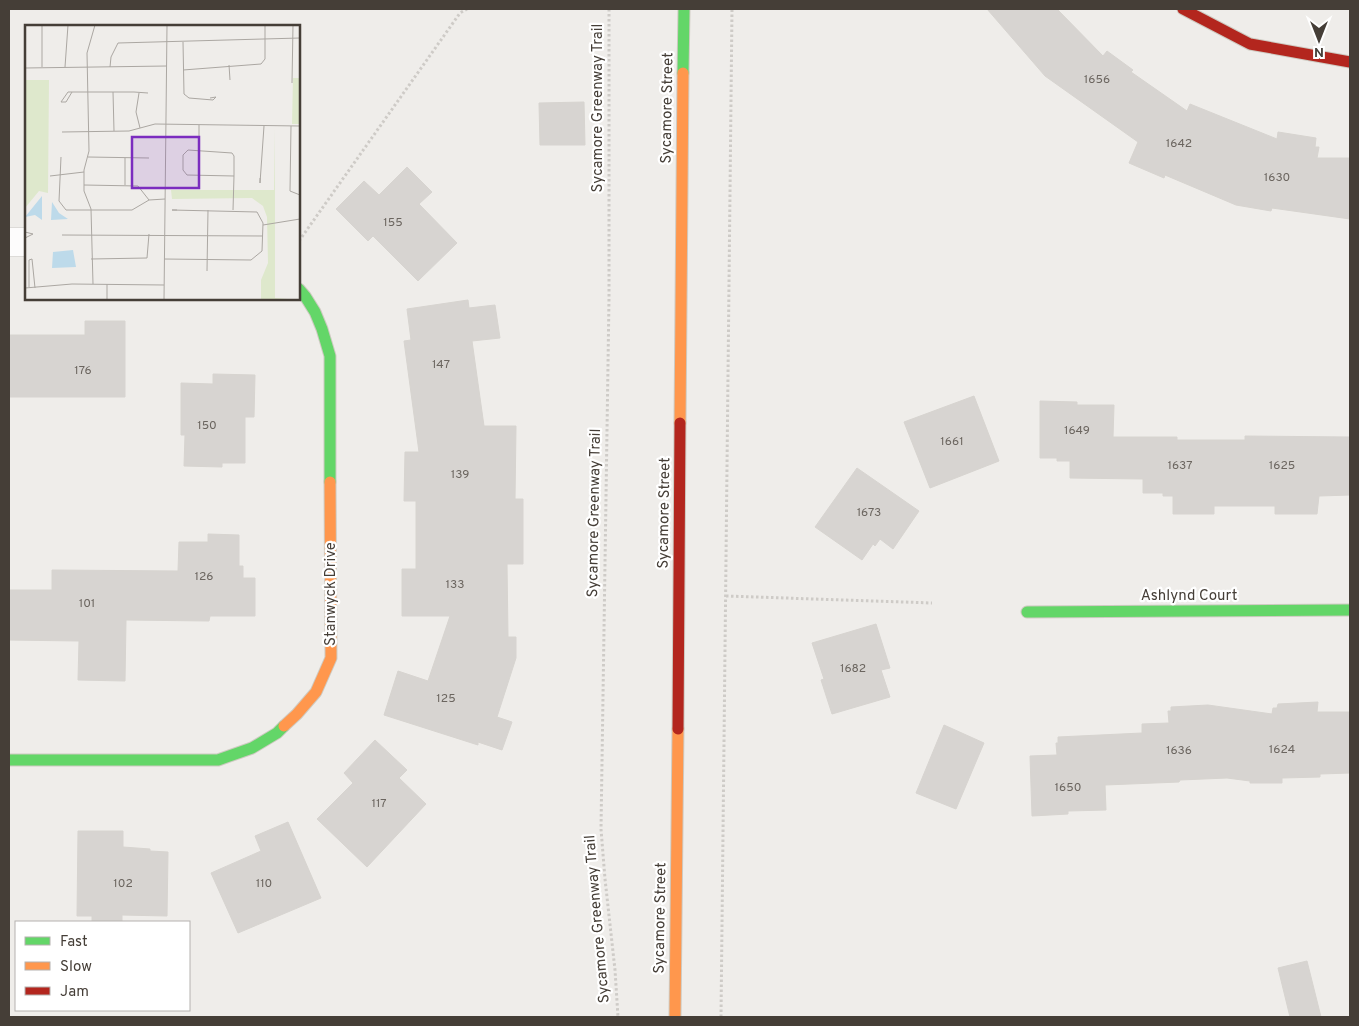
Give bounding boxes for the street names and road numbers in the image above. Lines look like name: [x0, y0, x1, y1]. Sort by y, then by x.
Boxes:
street label: Sycamore Greenway Trail: [589, 24, 608, 192]
street label: Sycamore Street: [658, 52, 678, 164]
street label: Sycamore Greenway Trail: [584, 428, 606, 598]
street label: Sycamore Street: [655, 457, 675, 569]
street label: Stanwyck Drive: [322, 542, 341, 646]
street label: Ashlynd Court: [1141, 587, 1237, 606]
street label: Sycamore Greenway Trail: [581, 834, 615, 1004]
street label: Sycamore Street: [651, 862, 671, 974]

